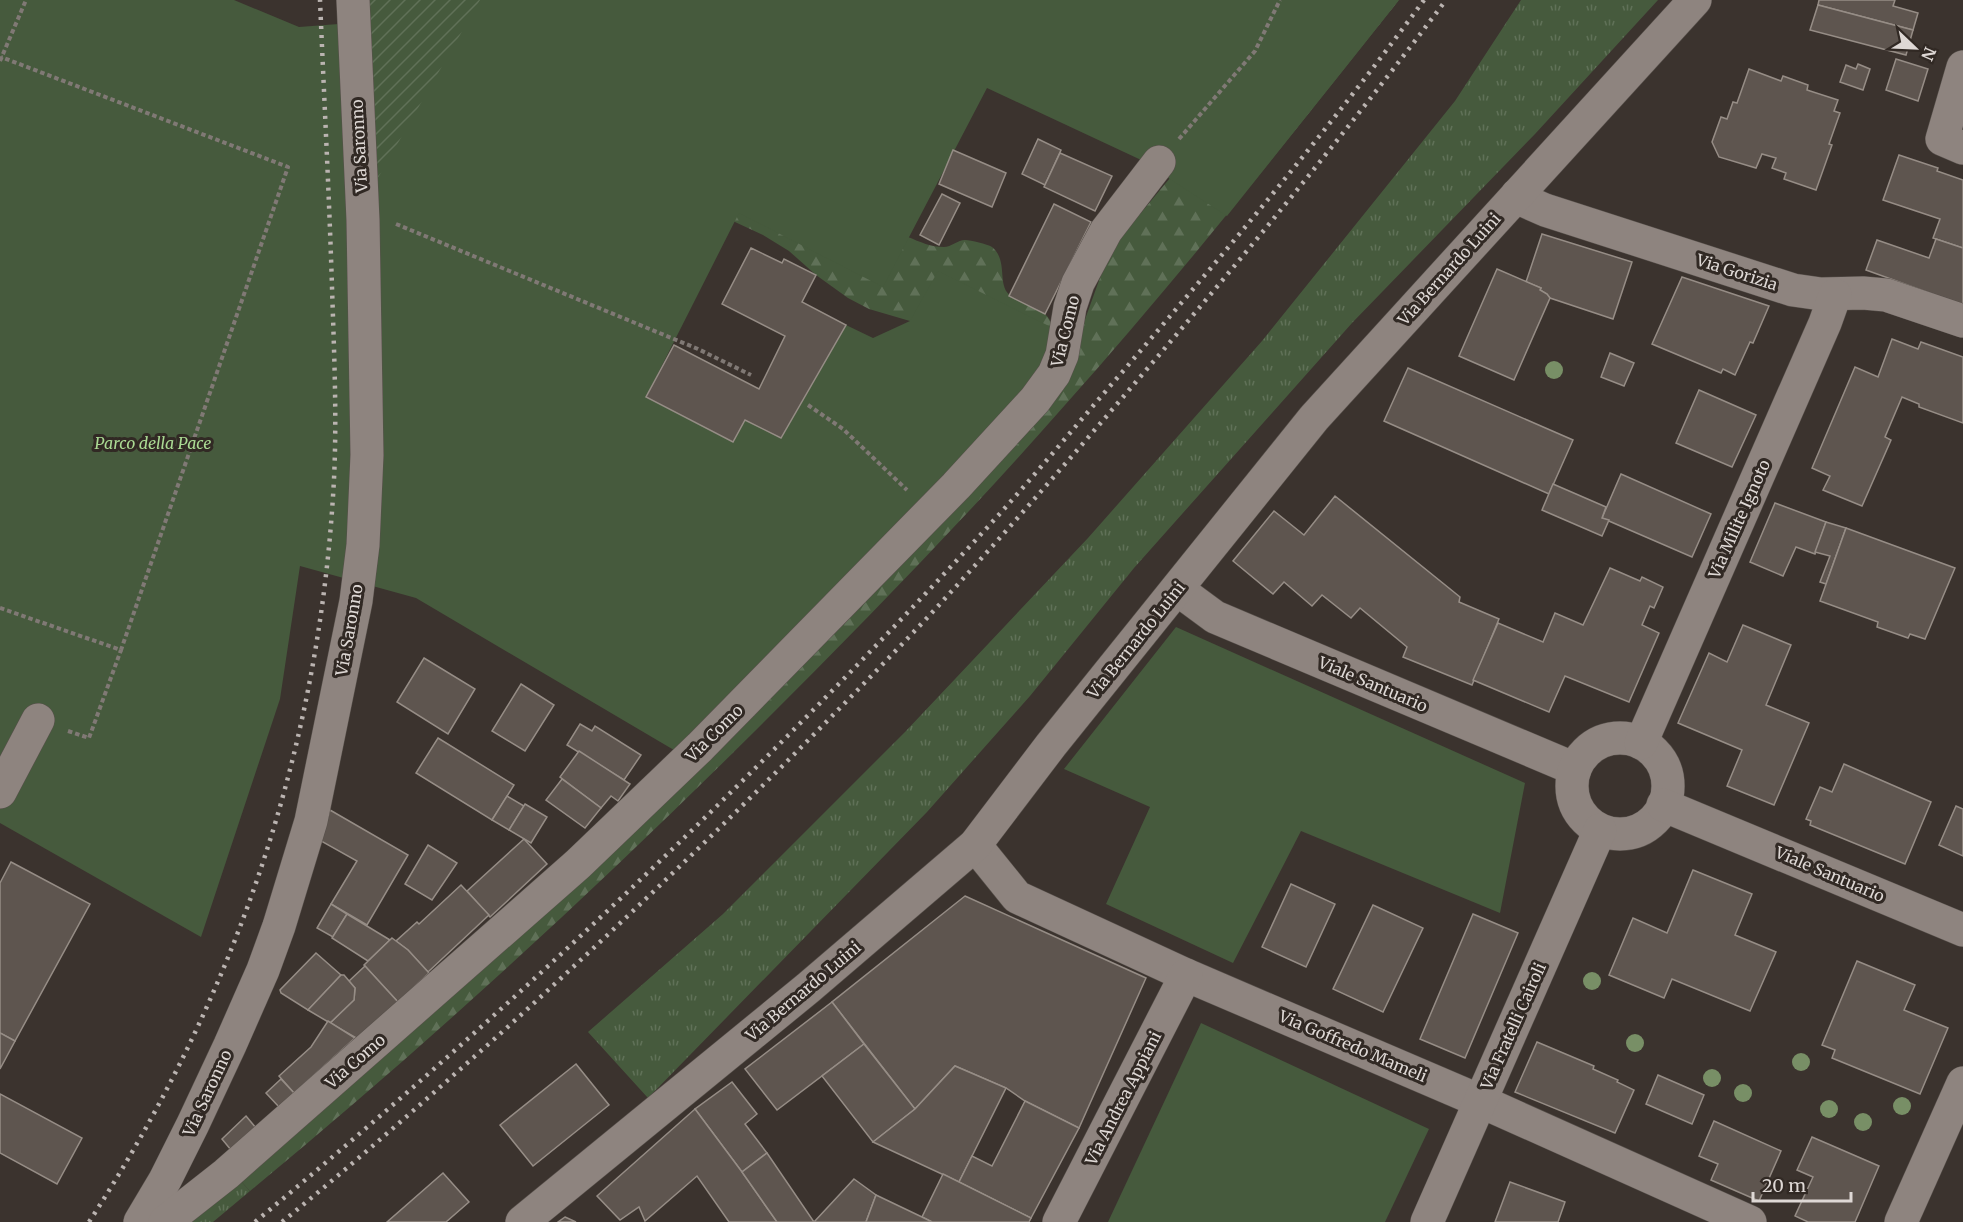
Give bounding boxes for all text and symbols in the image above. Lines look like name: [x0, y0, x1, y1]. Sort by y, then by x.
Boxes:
north arrow: [1885, 18, 1945, 78]
text: N: [1917, 44, 1940, 64]
street label: Via Saronno: [347, 99, 371, 194]
street label: Via Bernardo Luini: [1393, 209, 1505, 330]
street label: Via Gorizia: [1693, 249, 1781, 295]
street label: Via Como: [1046, 293, 1084, 370]
park label: Parco della Pace: [95, 433, 211, 453]
street label: Via Milite Ignoto: [1703, 457, 1774, 582]
street label: Via Bernardo Luini: [1082, 578, 1189, 703]
street label: Via Saronno: [331, 582, 367, 679]
street label: Viale Santuario: [1314, 652, 1431, 716]
street label: Via Como: [680, 700, 747, 767]
street label: Viale Santuario: [1771, 842, 1888, 906]
street label: Via Bernardo Luini: [741, 937, 865, 1046]
street label: Via Fratelli Cairoli: [1476, 960, 1550, 1093]
street label: Via Goffredo Mameli: [1275, 1005, 1430, 1086]
street label: Via Andrea Appiani: [1080, 1028, 1165, 1169]
street label: Via Como: [320, 1030, 389, 1093]
street label: Via Saronno: [178, 1047, 236, 1140]
scale bar: [1753, 1165, 1850, 1203]
text: 20 m: [1762, 1174, 1806, 1197]

